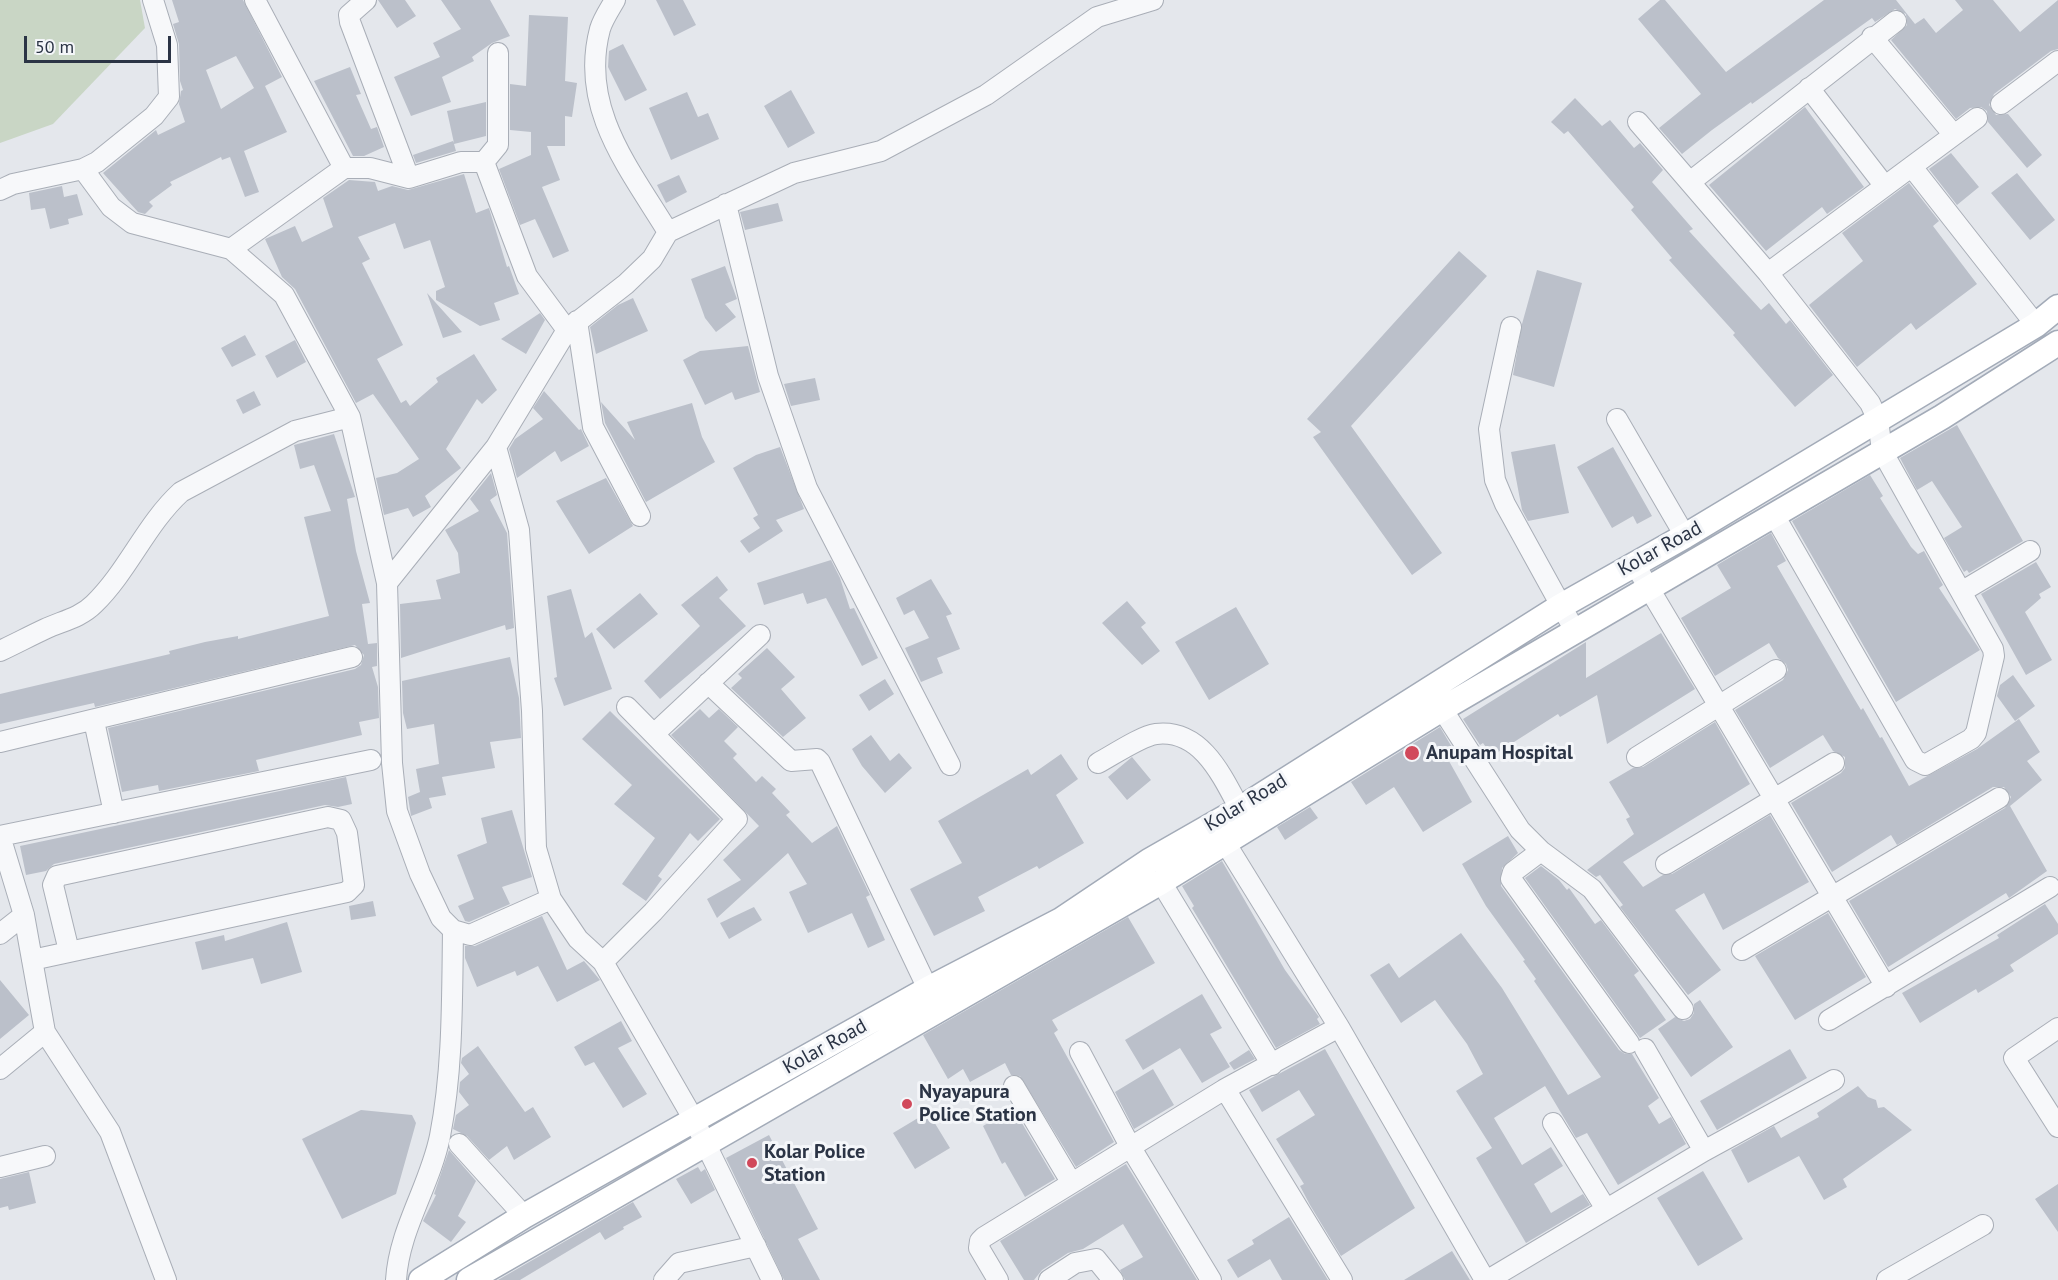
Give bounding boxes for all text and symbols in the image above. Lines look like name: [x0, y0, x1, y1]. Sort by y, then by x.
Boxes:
scale bar: [27, 24, 174, 62]
text: 50 m: [35, 35, 74, 58]
street label: Kolar Road: [1614, 516, 1706, 582]
place label: Anupam Hospital: [1426, 741, 1573, 765]
marker: Anupam Hospital: [1403, 744, 1421, 762]
street label: Kolar Road: [1200, 769, 1292, 837]
street label: Kolar Road: [779, 1014, 871, 1080]
place label: Nyayapura Police Station: [919, 1080, 1037, 1127]
marker: Nyayapura Police Station: [900, 1097, 914, 1111]
place label: Kolar Police Station: [764, 1140, 865, 1187]
marker: Kolar Police Station: [745, 1156, 759, 1170]

